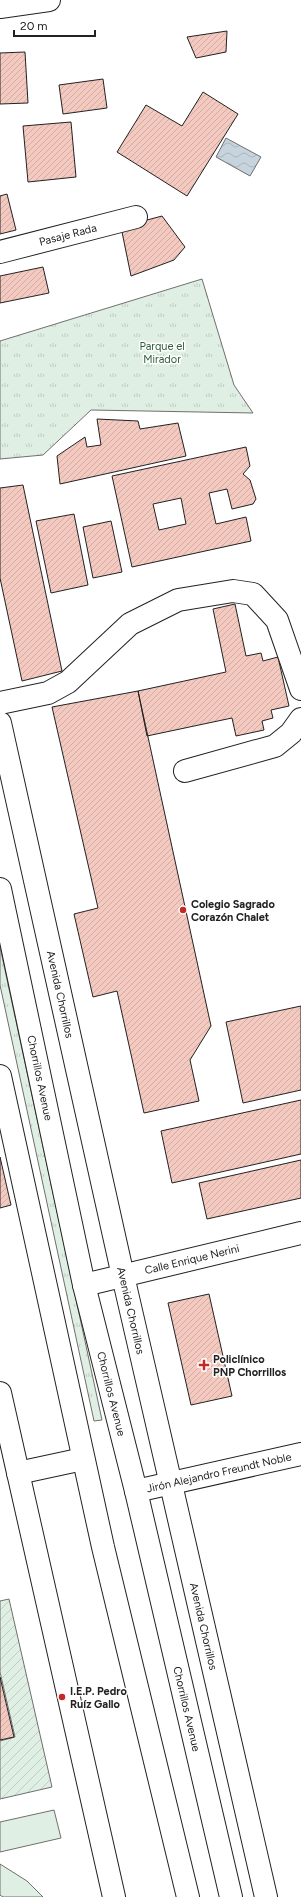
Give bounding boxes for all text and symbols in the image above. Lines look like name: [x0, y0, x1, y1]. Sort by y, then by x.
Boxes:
scale bar: [14, 12, 95, 38]
text: 20 m: [20, 19, 48, 33]
street label: Pasaje Rada: [38, 221, 98, 249]
park label: Parque el Mirador: [139, 340, 185, 366]
place label: Colegio Sagrado Corazón Chalet: [191, 898, 275, 924]
marker: Colegio Sagrado Corazón Chalet: [178, 905, 188, 915]
street label: Avenida Chorrillos: [44, 949, 76, 1039]
street label: Chorrillos Avenue: [24, 1034, 55, 1122]
street label: Calle Enrique Nerini: [143, 1242, 241, 1277]
street label: Avenida Chorrillos: [114, 1266, 147, 1356]
street label: Chorrillos Avenue: [94, 1350, 128, 1438]
place label: Policlínico PNP Chorrillos: [213, 1353, 286, 1379]
marker: Policlínico PNP Chorrillos: [198, 1359, 210, 1371]
street label: Jirón Alejandro Freundt Noble: [145, 1450, 293, 1495]
street label: Avenida Chorrillos: [187, 1581, 220, 1671]
street label: Chorrillos Avenue: [170, 1665, 203, 1753]
place label: I.E.P. Pedro Ruíz Gallo: [70, 1685, 127, 1711]
marker: I.E.P. Pedro Ruíz Gallo: [57, 1692, 67, 1702]

